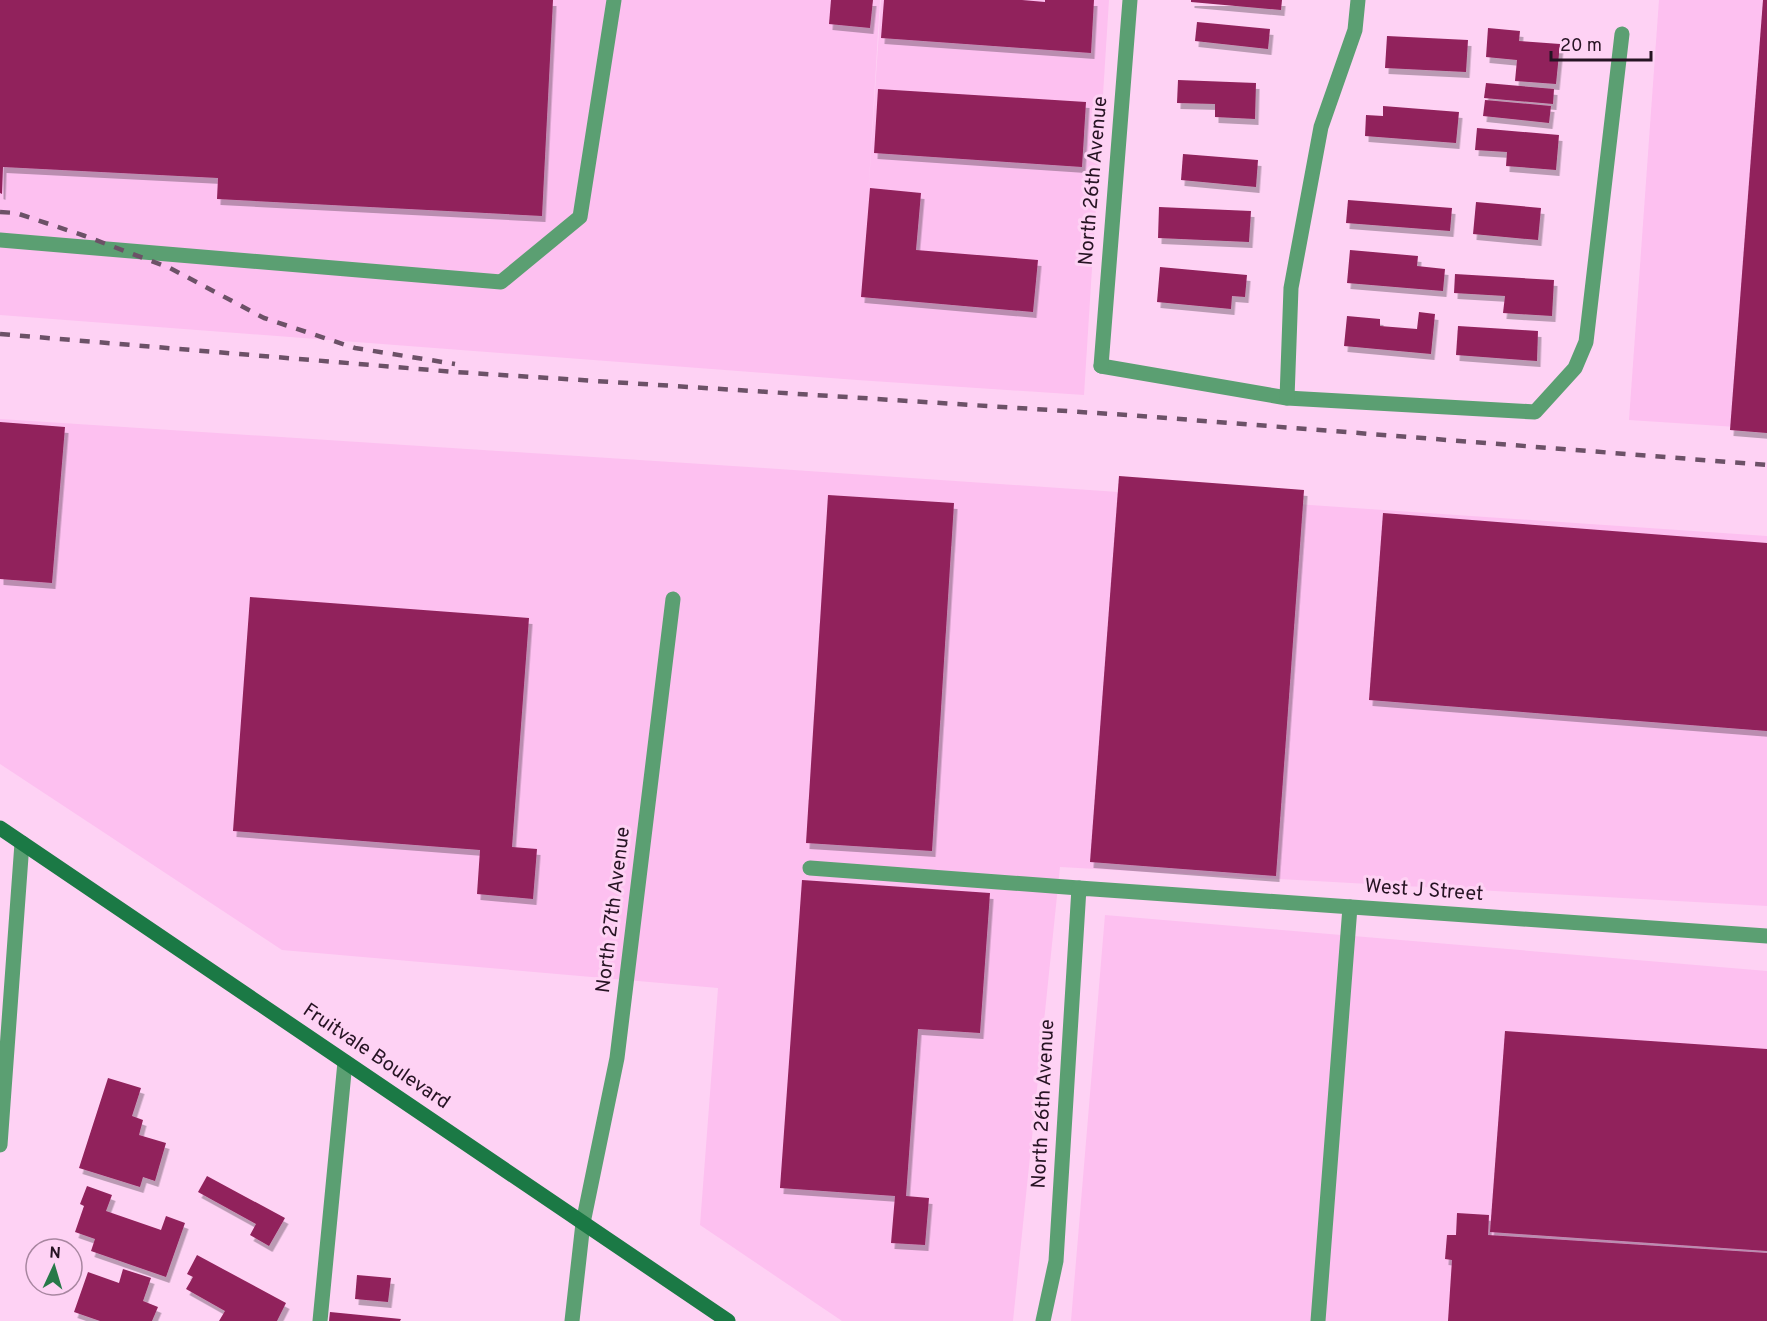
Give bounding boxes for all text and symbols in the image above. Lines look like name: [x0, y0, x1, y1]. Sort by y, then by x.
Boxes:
scale bar: [1551, 24, 1652, 62]
text: 20 m: [1560, 35, 1602, 58]
street label: North 26th Avenue: [1074, 95, 1114, 267]
street label: North 27th Avenue: [591, 825, 637, 995]
street label: West J Street: [1364, 874, 1484, 908]
street label: Fruitvale Boulevard: [297, 998, 455, 1116]
street label: North 26th Avenue: [1027, 1019, 1061, 1189]
north arrow: [24, 1237, 84, 1297]
text: N: [48, 1244, 61, 1264]

